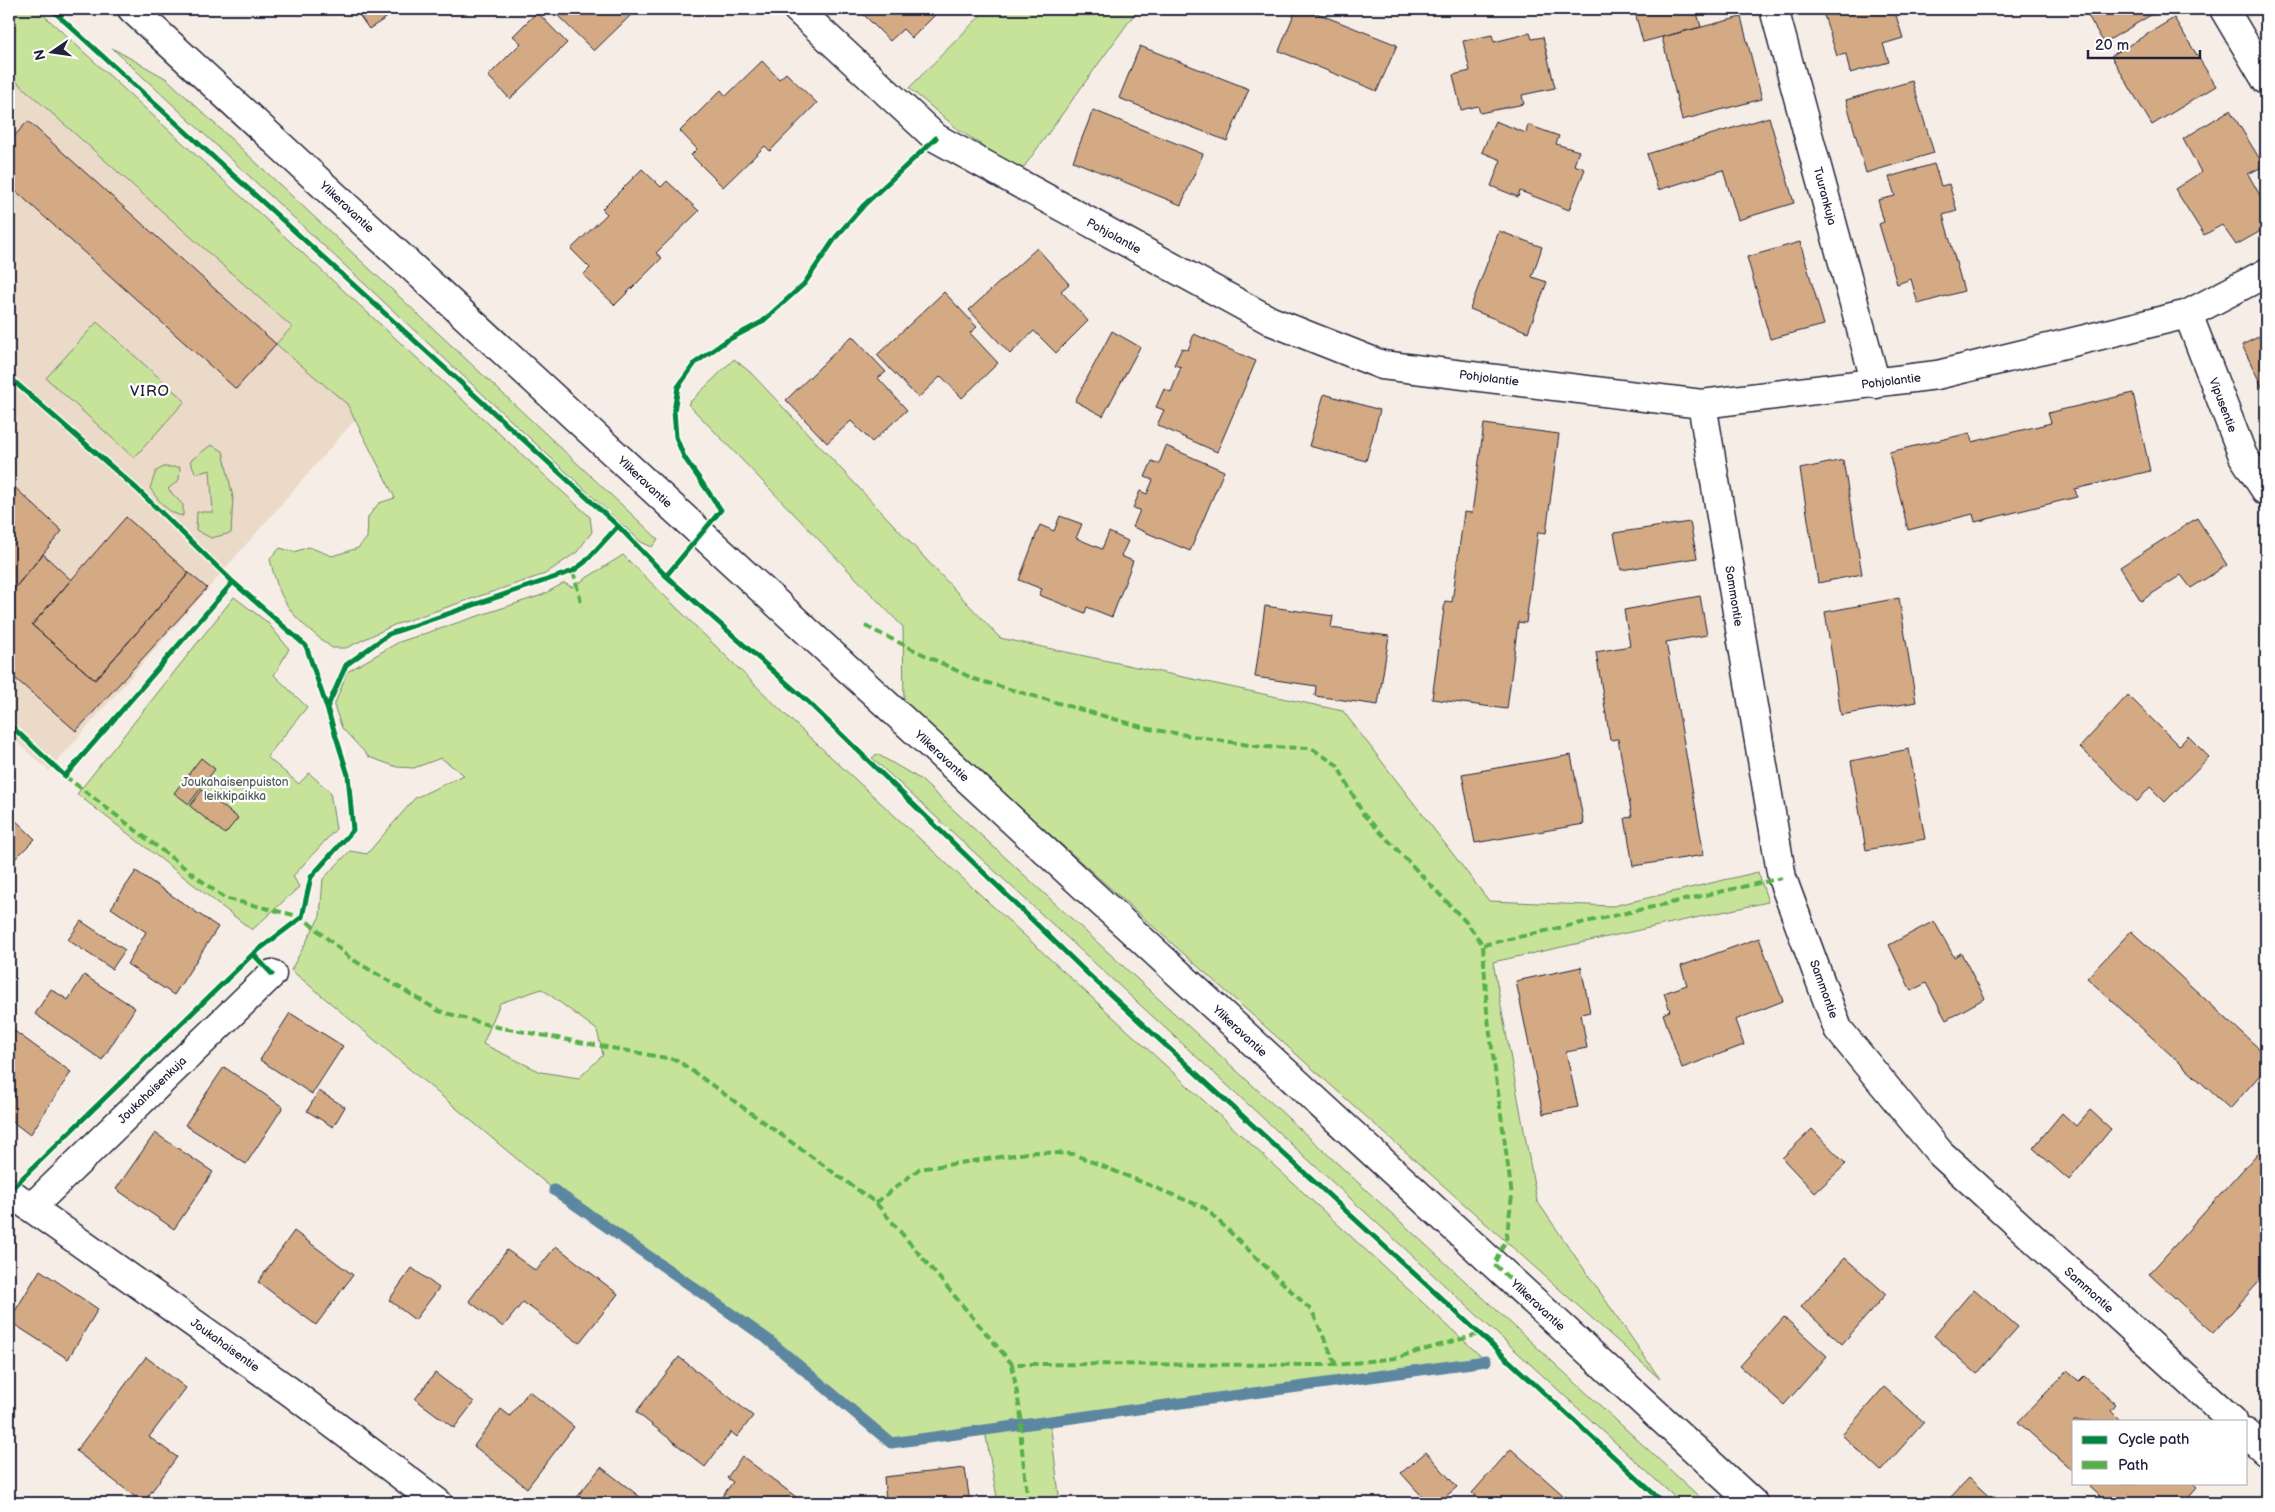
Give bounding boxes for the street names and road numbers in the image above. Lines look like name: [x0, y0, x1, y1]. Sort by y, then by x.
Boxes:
street label: Tuurankuja: [1810, 165, 1840, 227]
street label: Ylikeravantie: [316, 178, 377, 236]
street label: Pohjolantie: [1084, 215, 1144, 258]
street label: Pohjolantie: [1458, 367, 1520, 390]
street label: Pohjolantie: [1860, 370, 1922, 393]
street label: Vipusentie: [2205, 376, 2240, 435]
street label: Ylikeravantie: [614, 453, 675, 511]
street label: Sammontie: [1721, 565, 1746, 627]
street label: Ylikeravantie: [911, 727, 972, 785]
street label: Sammontie: [1806, 958, 1841, 1020]
street label: Ylikeravantie: [1209, 1002, 1270, 1060]
street label: Joukahaisenkuja: [115, 1054, 190, 1127]
street label: Sammontie: [2061, 1264, 2116, 1316]
street label: Ylikeravantie: [1507, 1276, 1568, 1334]
street label: Joukahaisentie: [187, 1315, 262, 1375]

